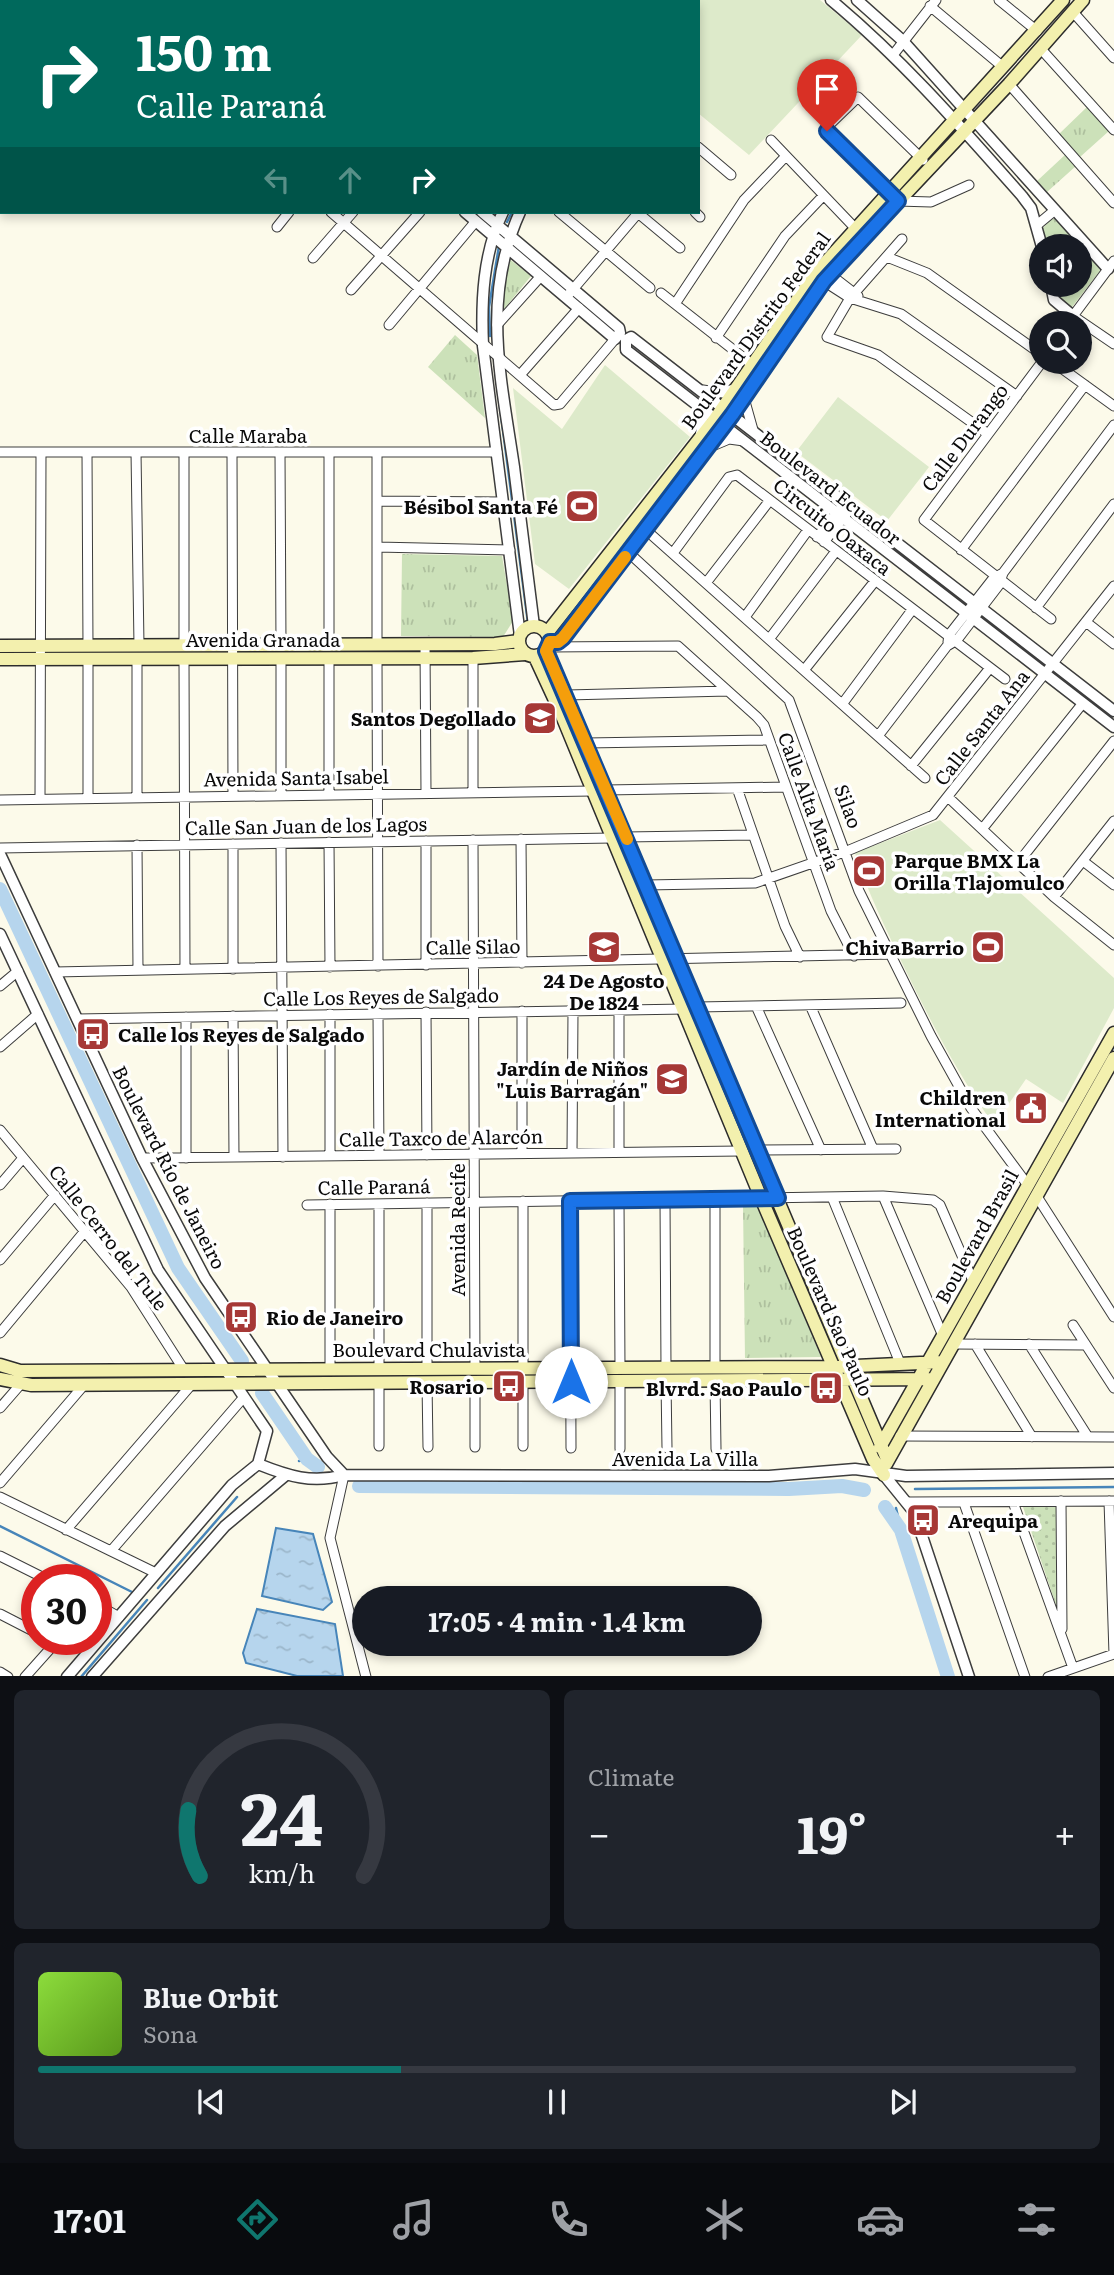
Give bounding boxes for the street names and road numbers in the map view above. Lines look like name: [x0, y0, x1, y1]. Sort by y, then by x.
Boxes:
street label: Boulevard Distrito Federal: [674, 226, 836, 434]
street label: Calle Durango: [914, 377, 1014, 497]
street label: Calle Maraba: [189, 421, 308, 449]
street label: Boulevard Ecuador: [755, 423, 907, 551]
street label: Circuito Oaxaca: [768, 471, 899, 582]
street label: Avenida Granada: [185, 625, 341, 653]
street label: Calle Santa Ana: [927, 662, 1036, 791]
street label: Calle Alta María: [772, 728, 848, 875]
street label: Avenida Santa Isabel: [203, 761, 389, 793]
street label: Silao: [828, 780, 870, 832]
street label: Calle San Juan de los Lagos: [185, 809, 428, 841]
street label: Calle Silao: [425, 931, 521, 961]
street label: Calle Los Reyes de Salgado: [263, 980, 499, 1012]
street label: Boulevard Río de Janeiro: [106, 1060, 234, 1274]
street label: Calle Taxco de Alarcón: [339, 1121, 543, 1153]
street label: Calle Cerro del Tule: [43, 1158, 175, 1316]
street label: Avenida Recife: [443, 1163, 471, 1297]
street label: Boulevard Brasil: [928, 1164, 1024, 1308]
street label: Calle Paraná: [317, 1171, 431, 1201]
street label: Boulevard Sao Paulo: [781, 1222, 881, 1400]
street label: Boulevard Chulavista: [332, 1335, 526, 1363]
street label: Avenida La Villa: [612, 1444, 759, 1472]

